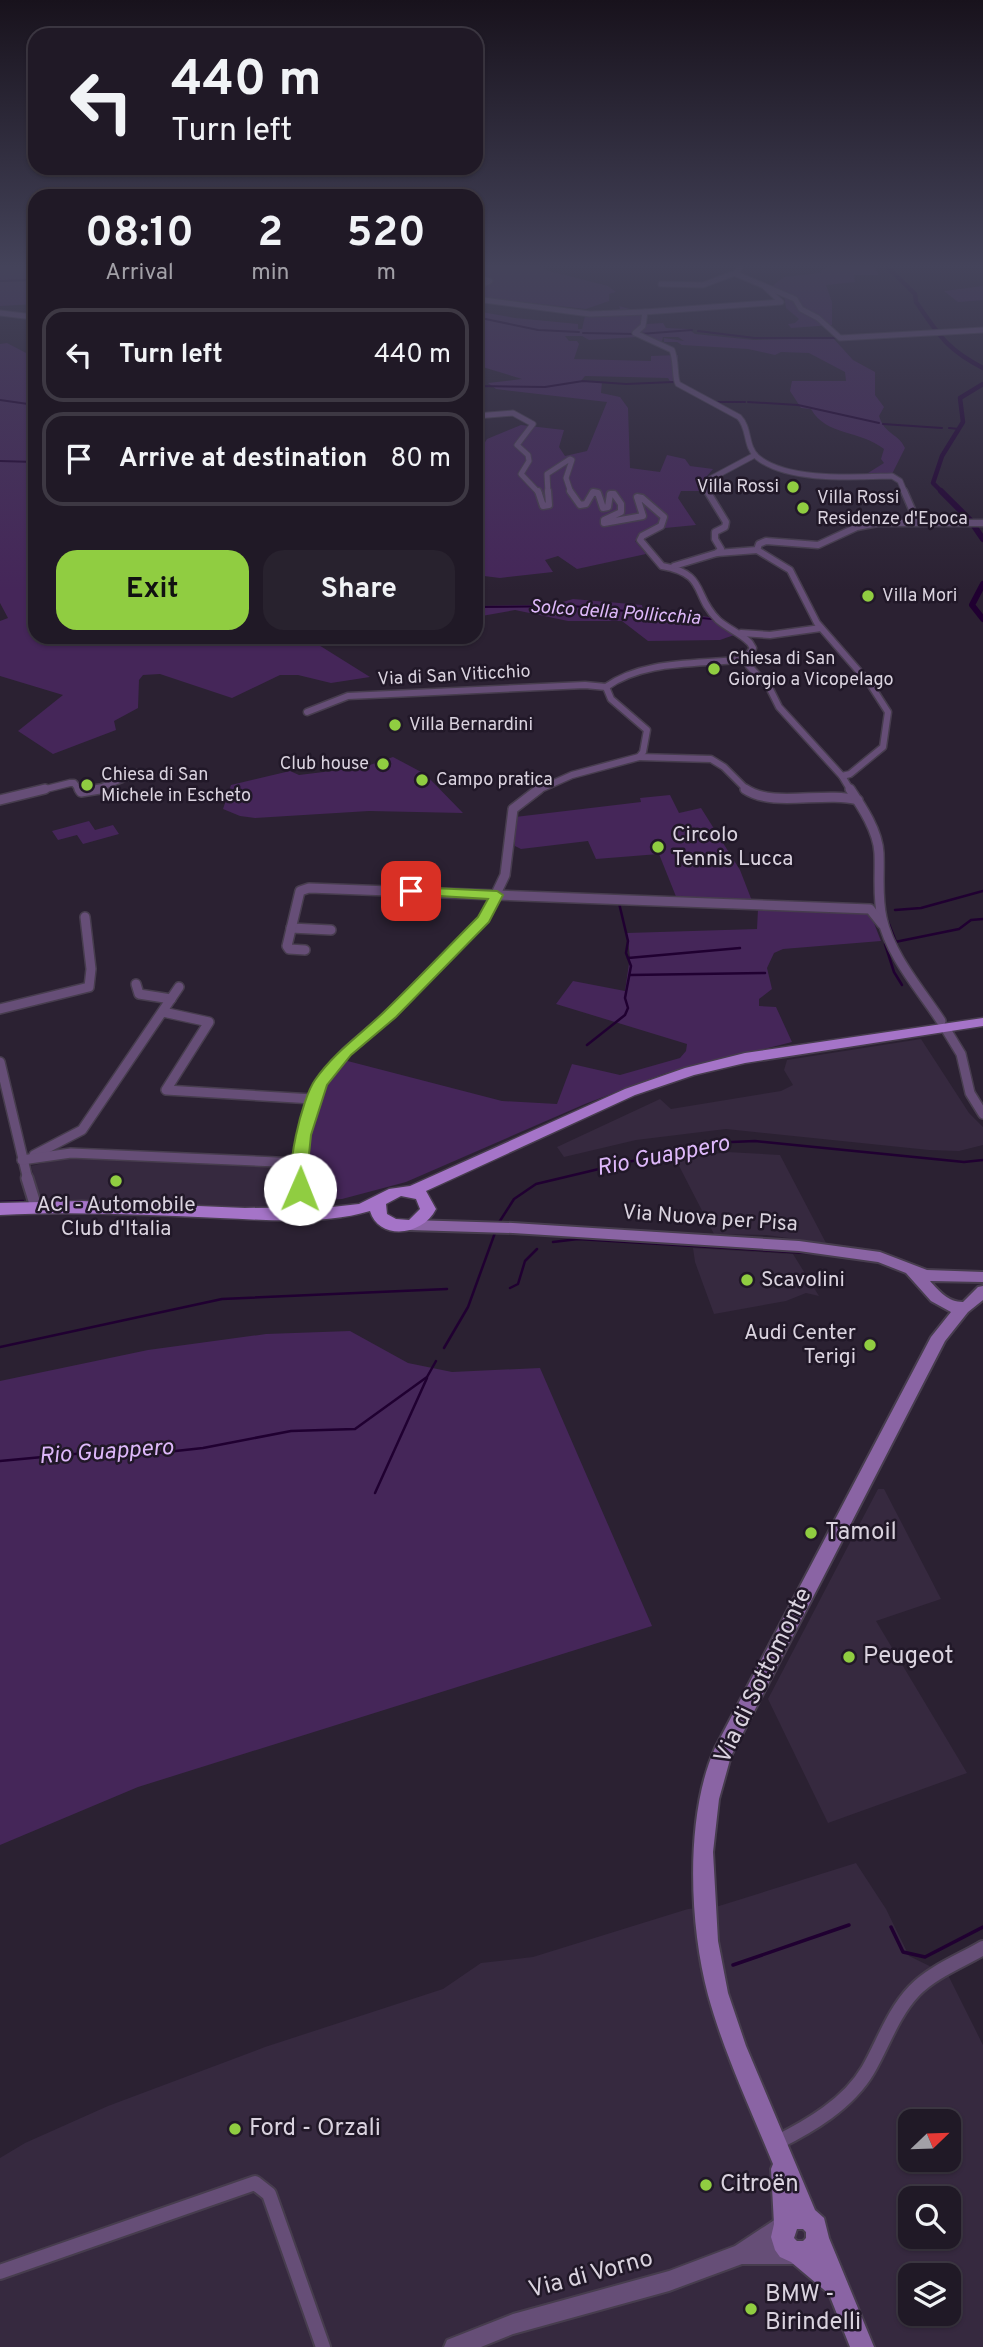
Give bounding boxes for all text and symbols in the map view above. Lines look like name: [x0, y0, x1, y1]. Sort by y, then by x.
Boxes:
text: 440 m: [171, 51, 321, 113]
icon: left: [56, 56, 147, 147]
text: Turn left: [171, 112, 292, 152]
text: 08:10: [85, 208, 194, 261]
text: 2: [257, 208, 283, 261]
text: 520: [347, 208, 426, 261]
text: Arrival: [105, 259, 174, 288]
text: min: [251, 259, 289, 288]
text: m: [376, 259, 396, 288]
icon: left: [60, 336, 98, 374]
text: Turn left: [119, 339, 223, 372]
text: 440 m: [374, 339, 451, 372]
icon: arrive: [60, 440, 98, 478]
text: Arrive at destination: [119, 443, 367, 476]
text: 80 m: [391, 443, 451, 476]
place label: Villa Rossi: [697, 476, 779, 499]
marker: Villa Rossi: [785, 479, 801, 495]
place label: Villa Rossi Residenze d'Epoca: [817, 487, 968, 531]
marker: Villa Rossi Residenze d'Epoca: [795, 500, 811, 516]
button: Exit: [56, 550, 249, 630]
button: Share: [263, 550, 455, 630]
place label: Villa Mori: [882, 585, 957, 608]
marker: Villa Mori: [860, 588, 876, 604]
water label: Solco della Pollicchia: [529, 595, 701, 631]
place label: Chiesa di San Giorgio a Vicopelago: [728, 648, 894, 692]
street label: Via di San Viticchio: [377, 661, 531, 691]
marker: Chiesa di San Giorgio a Vicopelago: [706, 661, 722, 677]
place label: Villa Bernardini: [409, 714, 533, 737]
marker: Villa Bernardini: [387, 717, 403, 733]
place label: Club house: [280, 753, 369, 776]
marker: Club house: [375, 756, 391, 772]
place label: Chiesa di San Michele in Escheto: [101, 764, 251, 808]
place label: Campo pratica: [436, 769, 553, 792]
marker: Campo pratica: [414, 772, 430, 788]
marker: Chiesa di San Michele in Escheto: [79, 777, 95, 793]
place label: Circolo Tennis Lucca: [672, 822, 793, 873]
marker: Circolo Tennis Lucca: [650, 839, 666, 855]
pin: [381, 861, 441, 921]
icon: arrive: [392, 872, 430, 910]
water label: Rio Guappero: [594, 1130, 733, 1184]
position arrow: [263, 1152, 337, 1226]
marker: ACI - Automobile Club d'Italia: [108, 1173, 124, 1189]
place label: ACI - Automobile Club d'Italia: [36, 1192, 196, 1243]
street label: Via Nuova per Pisa: [621, 1199, 799, 1239]
place label: Scavolini: [761, 1267, 845, 1294]
marker: Scavolini: [739, 1272, 755, 1288]
place label: Audi Center Terigi: [744, 1320, 856, 1371]
marker: Audi Center Terigi: [862, 1337, 878, 1353]
water label: Rio Guappero: [38, 1434, 175, 1472]
place label: Tamoil: [825, 1518, 897, 1548]
marker: Tamoil: [803, 1525, 819, 1541]
street label: Via di Sottomonte: [708, 1583, 820, 1769]
place label: Peugeot: [863, 1642, 953, 1672]
marker: Peugeot: [841, 1649, 857, 1665]
north arrow: [898, 2109, 961, 2172]
map controls: [898, 2109, 961, 2326]
place label: Ford - Orzali: [249, 2114, 381, 2144]
marker: Ford - Orzali: [227, 2121, 243, 2137]
place label: Citroën: [720, 2170, 799, 2200]
marker: Citroën: [698, 2177, 714, 2193]
button: search: [898, 2186, 961, 2249]
street label: Via di Vorno: [526, 2244, 656, 2306]
button: layers: [898, 2263, 961, 2326]
place label: BMW - Birindelli: [765, 2280, 861, 2338]
marker: BMW - Birindelli: [743, 2301, 759, 2317]

